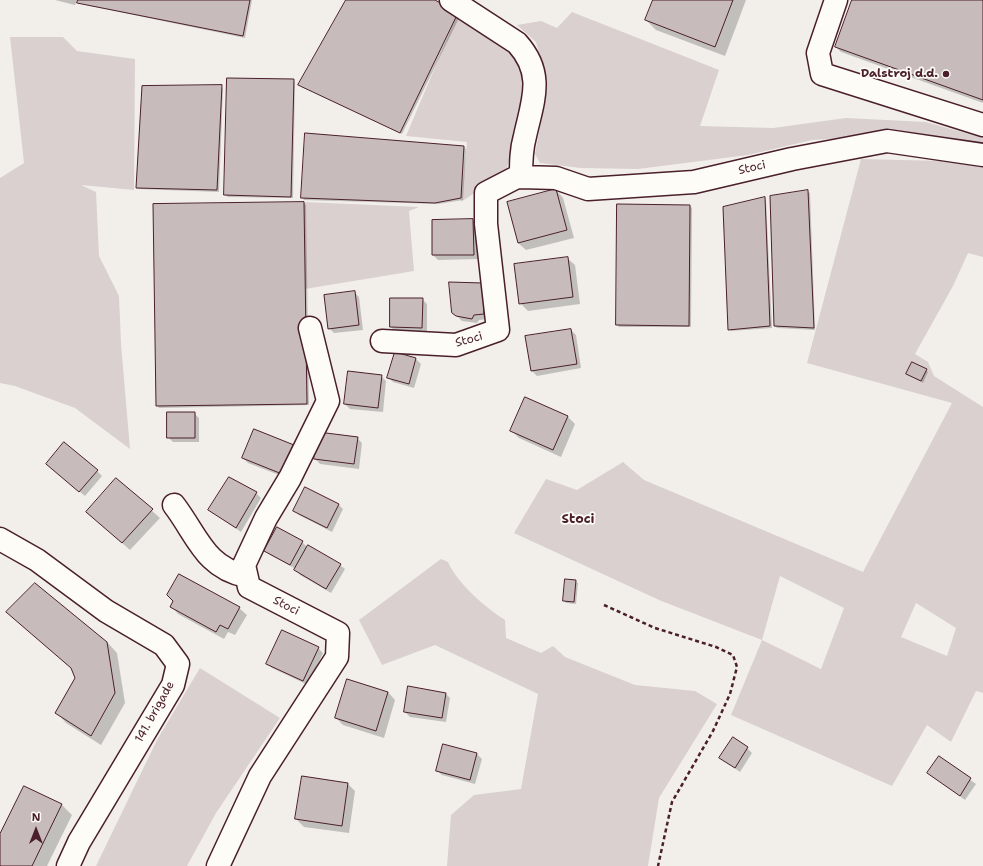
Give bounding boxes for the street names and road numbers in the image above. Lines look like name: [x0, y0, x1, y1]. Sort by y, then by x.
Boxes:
street label: Stoci: [737, 158, 767, 178]
street label: Stoci: [454, 329, 484, 351]
street label: Stoci: [270, 593, 302, 619]
street label: 141. brigade: [132, 679, 178, 745]

